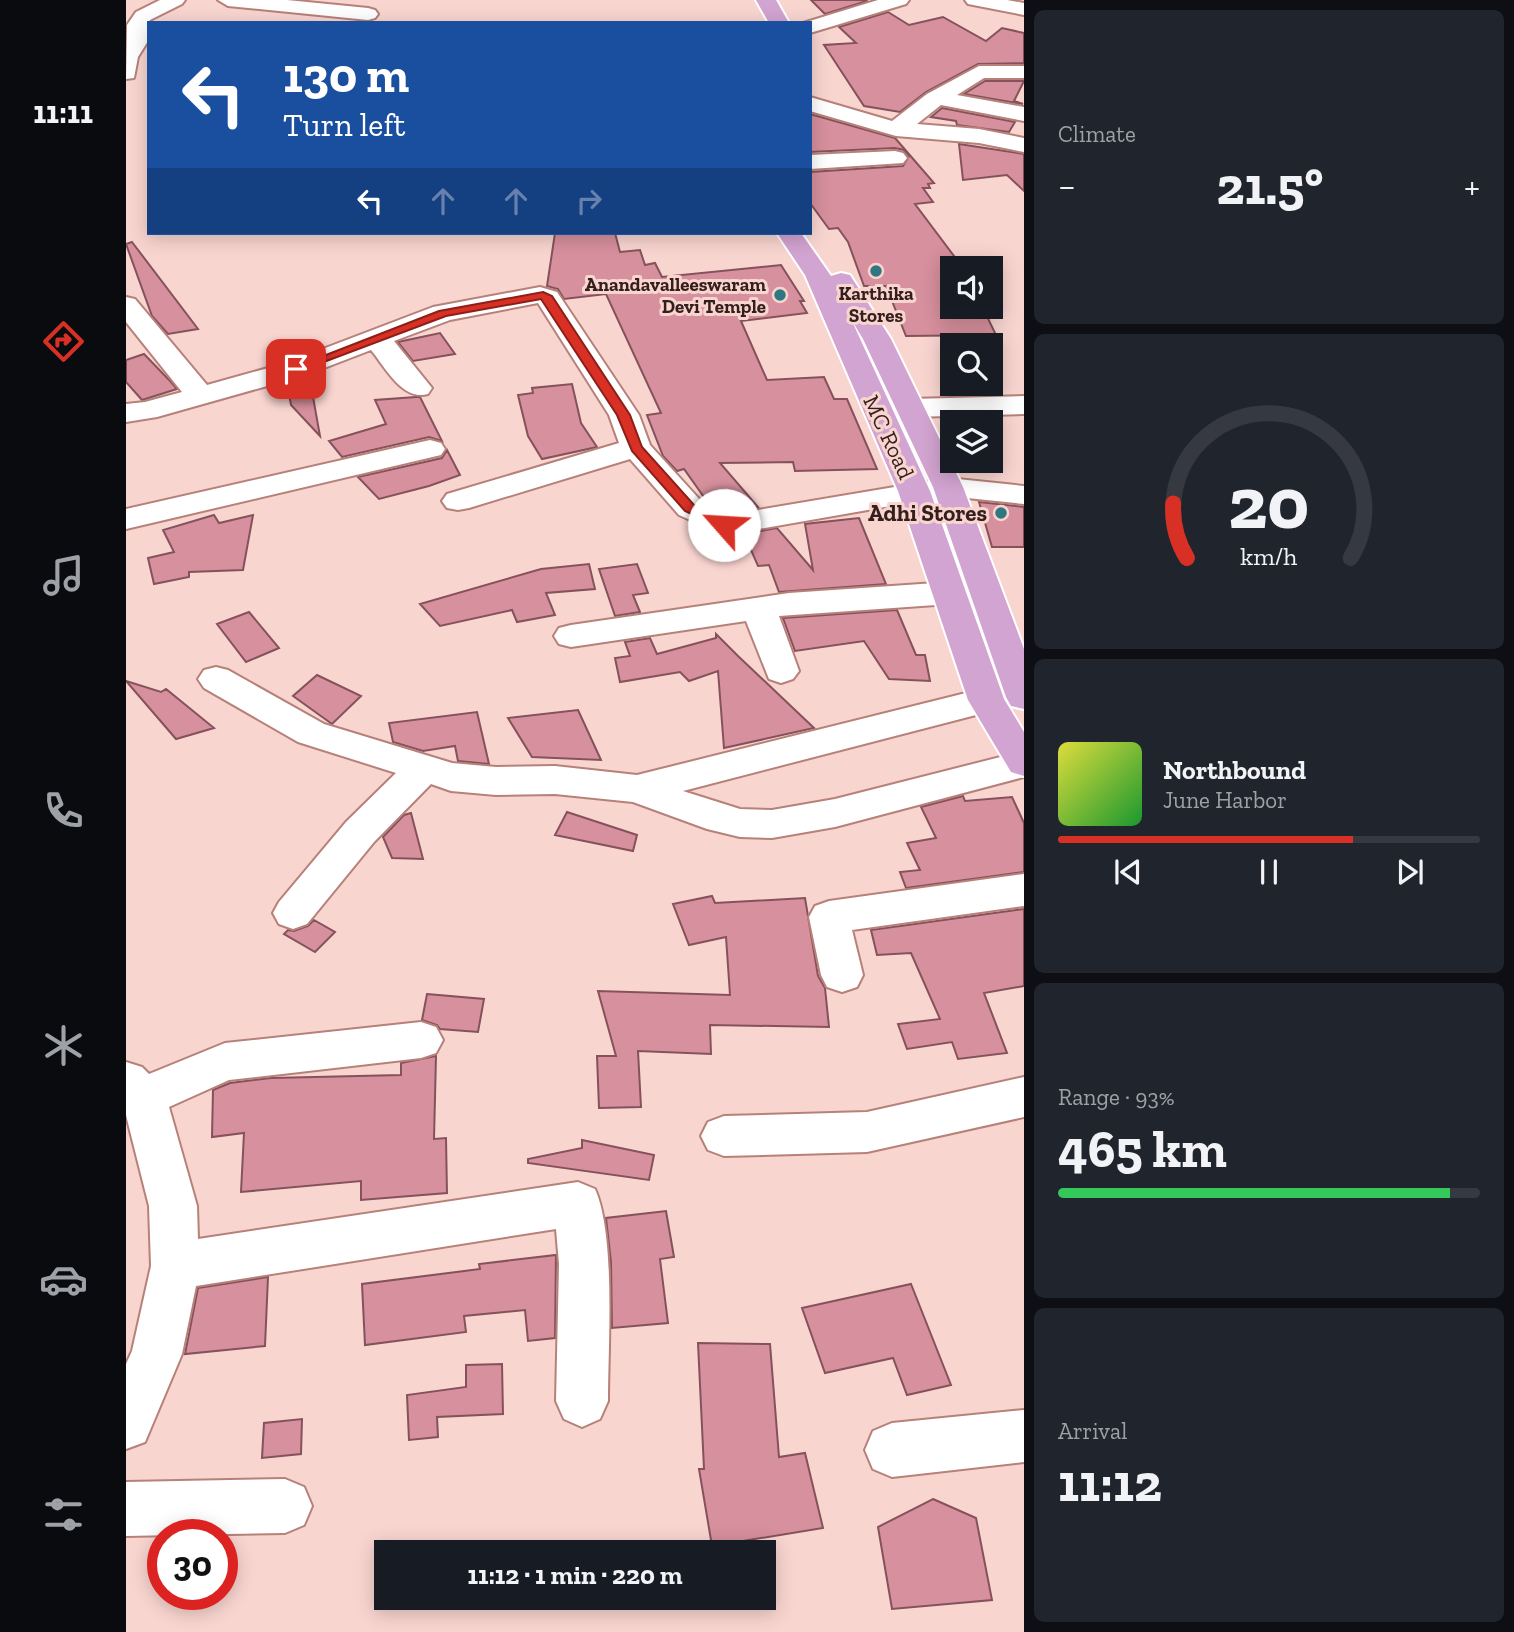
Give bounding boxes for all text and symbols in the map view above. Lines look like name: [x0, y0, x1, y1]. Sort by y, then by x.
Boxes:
text: 130 m: [283, 46, 409, 105]
icon: left: [168, 49, 259, 140]
text: 11:11: [33, 93, 93, 131]
text: Turn left: [283, 106, 405, 144]
text: Climate: [1058, 120, 1136, 148]
text: 21.5°: [1216, 155, 1323, 217]
text: −: [1058, 163, 1076, 209]
text: +: [1464, 163, 1480, 209]
icon: left: [351, 182, 389, 220]
icon: ahead: [424, 182, 462, 220]
icon: ahead: [497, 182, 535, 220]
icon: right: [570, 182, 608, 220]
map controls: [940, 256, 1003, 473]
button: sound: [940, 256, 1003, 319]
marker: Karthika Stores: [868, 263, 884, 279]
place label: Anandavalleeswaram Devi Temple: [585, 273, 766, 318]
place label: Karthika Stores: [838, 282, 914, 327]
marker: Anandavalleeswaram Devi Temple: [772, 287, 788, 303]
icon: directions: [39, 317, 88, 366]
button: search: [940, 333, 1003, 396]
pin: [266, 339, 326, 399]
icon: arrive: [277, 350, 315, 388]
street label: MC Road: [857, 391, 921, 484]
button: layers: [940, 410, 1003, 473]
text: 20: [1228, 459, 1310, 547]
position arrow: [687, 488, 761, 562]
place label: Adhi Stores: [868, 499, 987, 527]
marker: Adhi Stores: [993, 505, 1009, 521]
text: km/h: [1240, 540, 1298, 570]
icon: music: [39, 551, 88, 600]
text: Northbound: [1163, 754, 1306, 786]
icon: phone: [39, 786, 88, 835]
text: June Harbor: [1163, 786, 1287, 814]
icon: previous: [1109, 853, 1147, 891]
icon: pause: [1250, 853, 1288, 891]
icon: next: [1391, 853, 1429, 891]
icon: climate: [39, 1021, 88, 1070]
text: Range · 93%: [1058, 1083, 1175, 1111]
text: 465 km: [1058, 1118, 1227, 1180]
icon: car: [39, 1255, 88, 1304]
text: Arrival: [1058, 1417, 1127, 1445]
text: 11:12: [1058, 1452, 1162, 1514]
icon: filters: [39, 1490, 88, 1539]
speed limit sign: 30: [147, 1519, 238, 1610]
text: 11:12 · 1 min · 220 m: [467, 1559, 683, 1591]

